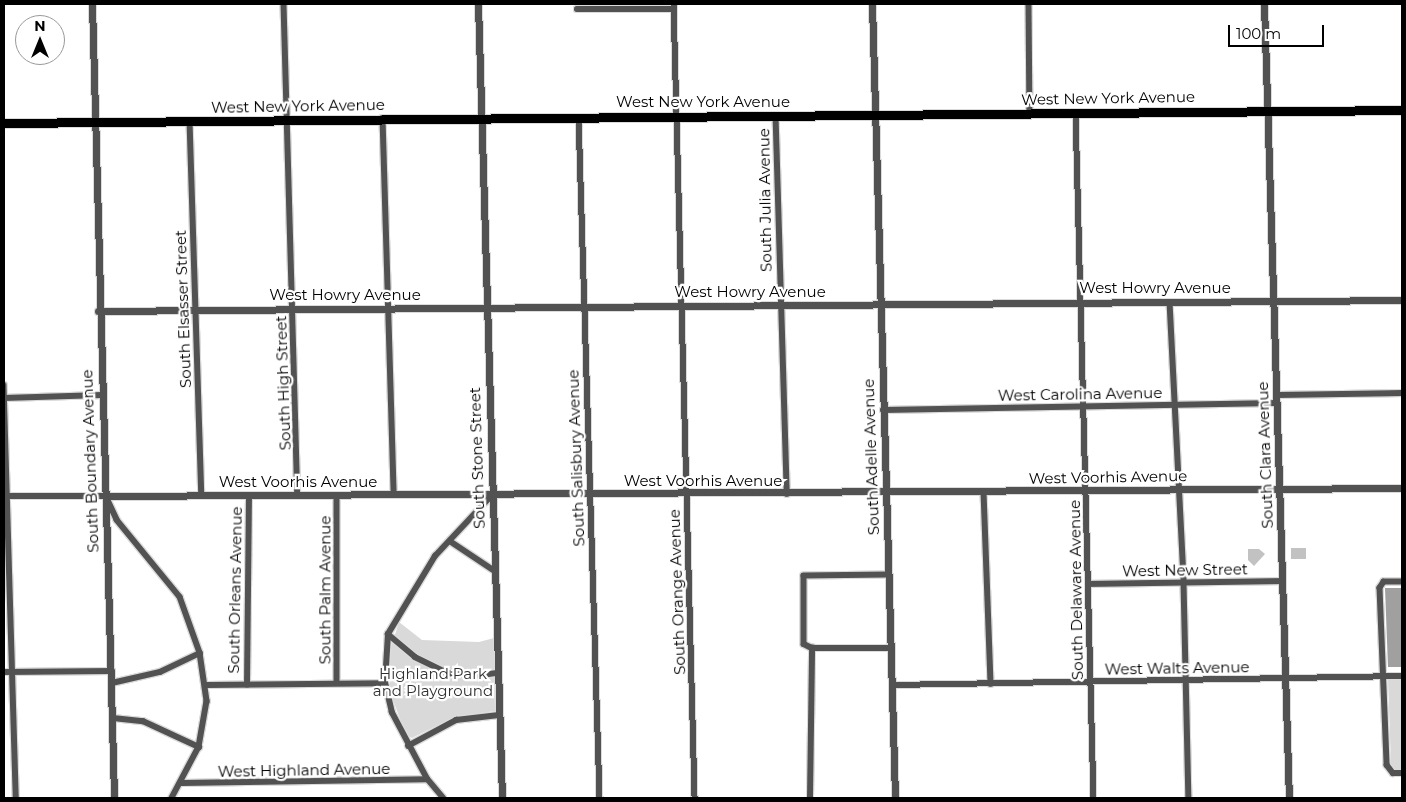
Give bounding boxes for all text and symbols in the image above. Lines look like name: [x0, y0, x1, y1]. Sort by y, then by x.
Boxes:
north arrow: [15, 15, 65, 65]
scale bar: [1231, 15, 1327, 47]
text: N: [34, 17, 46, 35]
text: 100 m: [1236, 24, 1281, 43]
street label: West New York Avenue: [1021, 87, 1195, 109]
street label: West New York Avenue: [616, 93, 790, 111]
street label: West New York Avenue: [211, 95, 385, 117]
street label: South Julia Avenue: [755, 128, 775, 272]
street label: South Elsasser Street: [171, 230, 195, 388]
street label: West Howry Avenue: [1079, 279, 1231, 297]
street label: West Howry Avenue: [674, 283, 826, 301]
street label: West Howry Avenue: [269, 286, 421, 304]
street label: South High Street: [272, 315, 294, 451]
street label: South Boundary Avenue: [78, 369, 102, 553]
street label: South Salisbury Avenue: [564, 369, 588, 547]
street label: South Adelle Avenue: [859, 379, 883, 535]
street label: South Clara Avenue: [1253, 381, 1277, 529]
street label: West Carolina Avenue: [998, 384, 1162, 404]
street label: South Stone Street: [466, 387, 488, 529]
street label: West Voorhis Avenue: [1029, 467, 1187, 487]
street label: West Voorhis Avenue: [624, 472, 782, 490]
street label: West Voorhis Avenue: [219, 473, 377, 491]
street label: South Delaware Avenue: [1065, 500, 1087, 680]
street label: South Orleans Avenue: [225, 506, 245, 674]
street label: South Orange Avenue: [665, 509, 689, 675]
street label: South Palm Avenue: [316, 516, 334, 664]
street label: West New Street: [1122, 560, 1248, 580]
street label: West Walts Avenue: [1104, 658, 1250, 678]
park label: Highland Park and Playground: [373, 664, 493, 699]
street label: West Highland Avenue: [218, 759, 390, 781]

